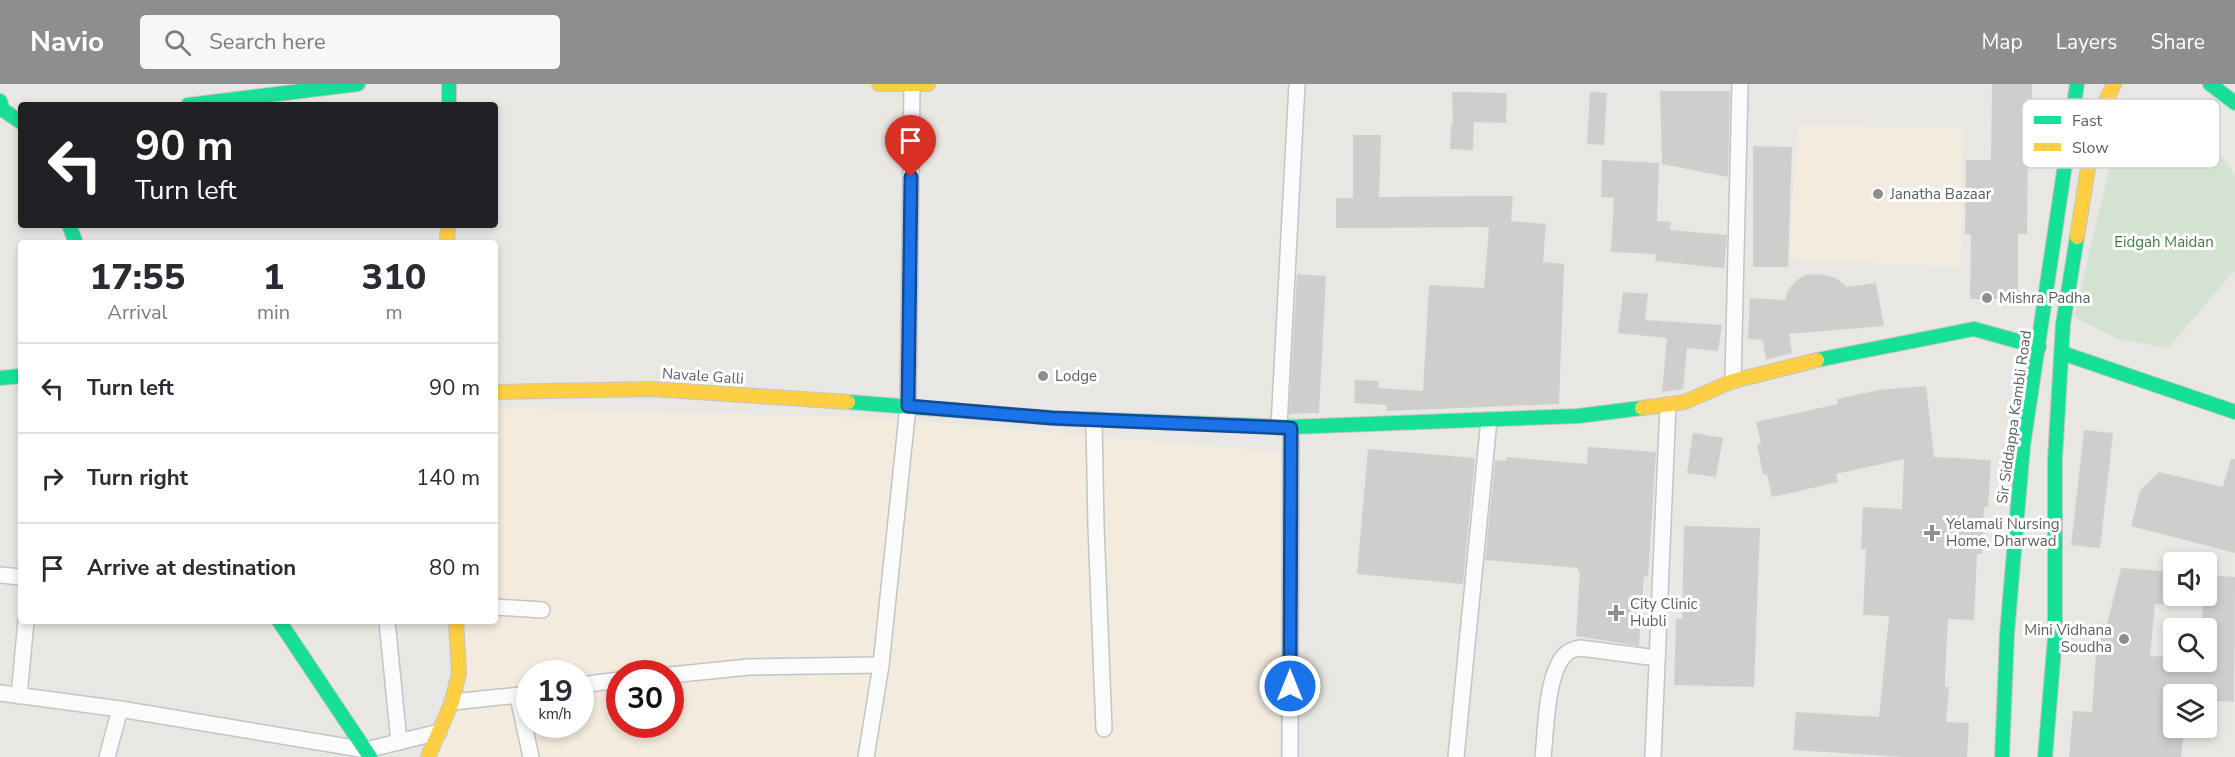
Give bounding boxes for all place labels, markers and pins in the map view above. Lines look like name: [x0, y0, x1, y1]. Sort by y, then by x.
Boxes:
pin: [885, 115, 936, 177]
place label: Janatha Bazaar: [1889, 184, 1992, 204]
marker: Janatha Bazaar: [1871, 187, 1885, 201]
place label: Mishra Padha: [1999, 288, 2090, 308]
marker: Mishra Padha: [1980, 291, 1994, 305]
place label: Lodge: [1055, 366, 1097, 386]
marker: Lodge: [1036, 369, 1050, 383]
place label: Yelamali Nursing Home, Dharwad: [1945, 514, 2060, 551]
marker: Yelamali Nursing Home, Dharwad: [1923, 524, 1941, 542]
place label: City Clinic Hubli: [1630, 594, 1698, 631]
marker: City Clinic Hubli: [1607, 604, 1625, 622]
place label: Mini Vidhana Soudha: [2024, 620, 2112, 657]
marker: Mini Vidhana Soudha: [2117, 632, 2131, 646]

